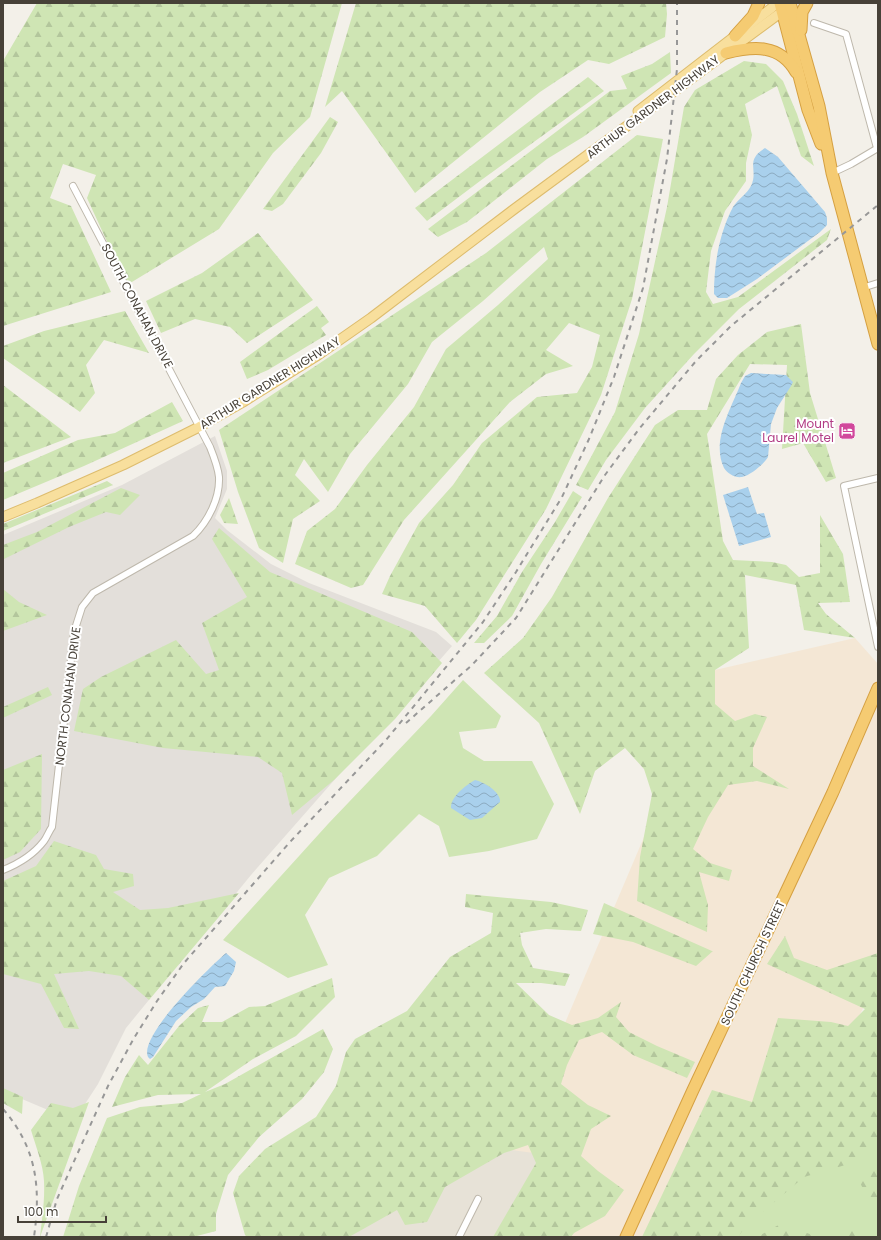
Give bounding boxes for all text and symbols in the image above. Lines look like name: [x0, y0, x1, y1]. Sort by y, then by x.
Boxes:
street label: ARTHUR GARDNER HIGHWAY: [583, 51, 723, 162]
street label: SOUTH CONAHAN DRIVE: [97, 240, 178, 371]
street label: ARTHUR GARDNER HIGHWAY: [196, 332, 343, 433]
place label: Mount Laurel Motel: [762, 415, 834, 446]
hotel icon: Mount Laurel Motel: [837, 421, 857, 441]
street label: NORTH CONAHAN DRIVE: [51, 626, 84, 766]
street label: SOUTH CHURCH STREET: [716, 897, 789, 1028]
scale bar: [18, 1198, 106, 1224]
text: 100 m: [24, 1203, 58, 1220]

